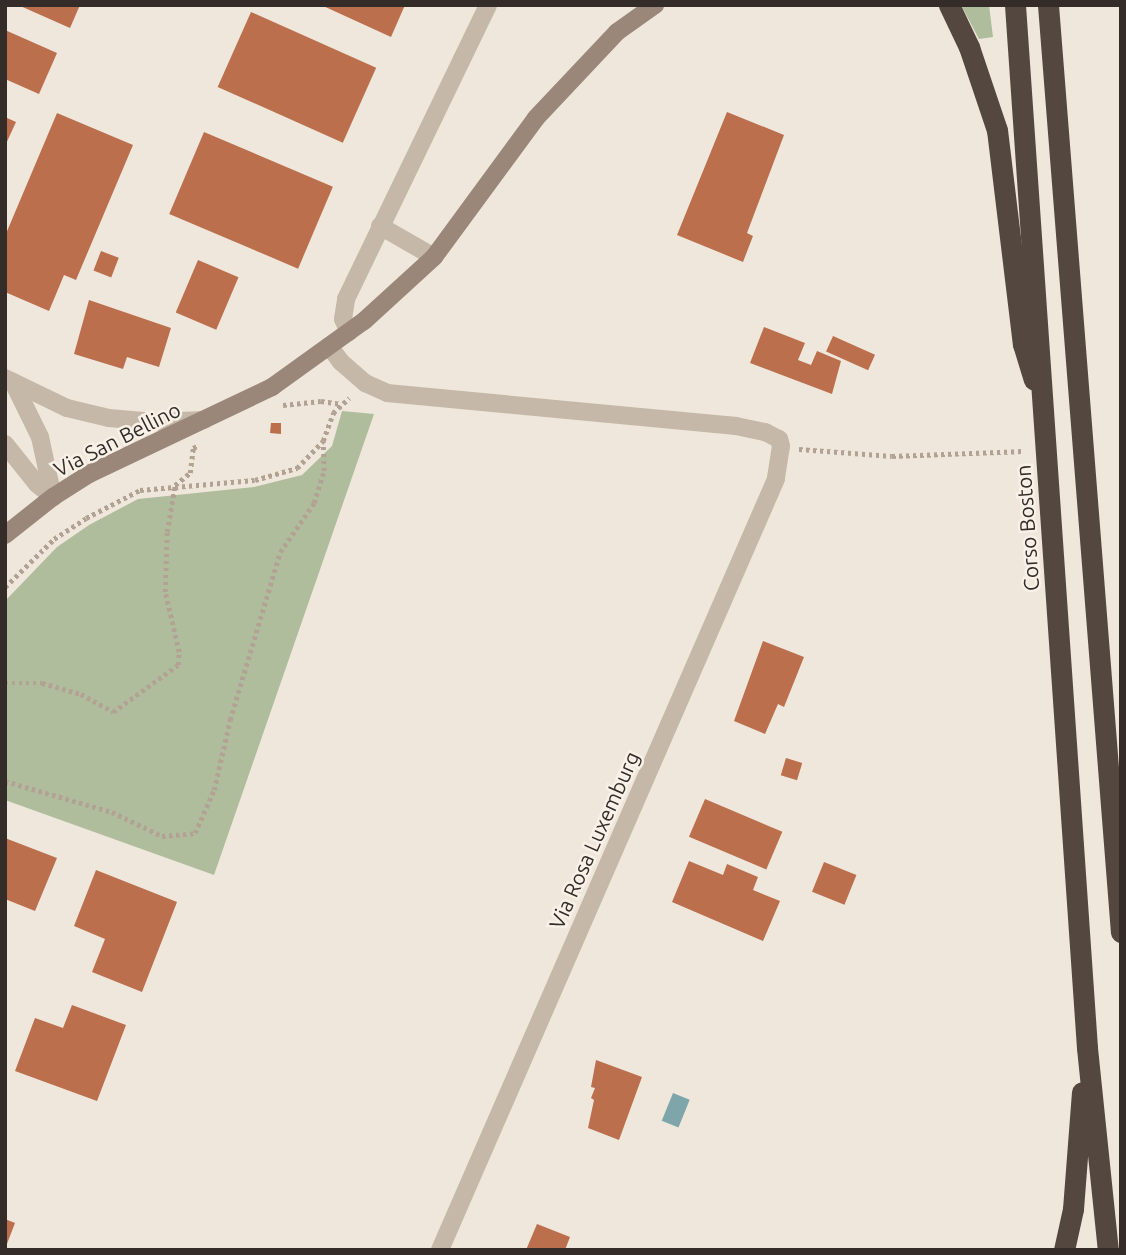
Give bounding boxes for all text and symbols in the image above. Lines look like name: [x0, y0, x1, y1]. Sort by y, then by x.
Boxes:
street label: Via San Bellino: [50, 396, 184, 482]
street label: Corso Boston: [1010, 464, 1044, 592]
street label: Via Rosa Luxemburg: [543, 747, 645, 933]

